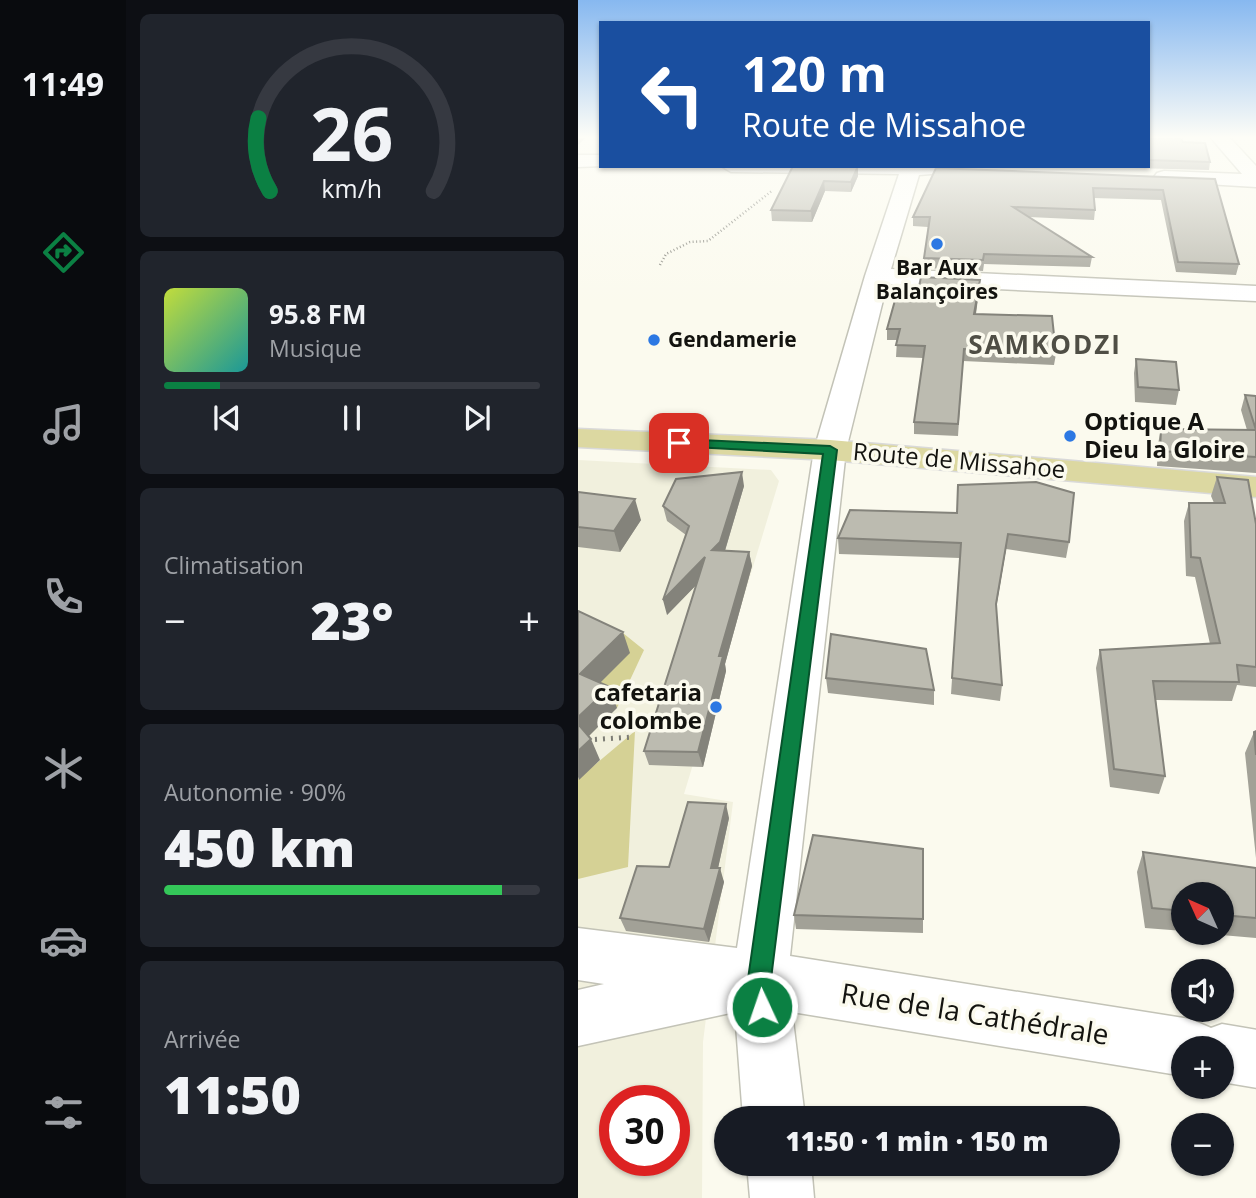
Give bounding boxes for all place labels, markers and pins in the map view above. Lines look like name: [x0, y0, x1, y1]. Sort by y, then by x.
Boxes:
marker: Bar Aux Balançoires: [929, 236, 945, 252]
place label: Bar Aux Balançoires: [876, 253, 998, 305]
place label: Gendamerie: [668, 325, 797, 353]
marker: Gendamerie: [646, 332, 662, 348]
place label: Optique A Dieu la Gloire: [1084, 404, 1245, 465]
pin: [649, 413, 709, 473]
marker: Optique A Dieu la Gloire: [1062, 428, 1078, 444]
place label: cafetaria colombe: [594, 675, 702, 736]
marker: cafetaria colombe: [708, 699, 724, 715]

